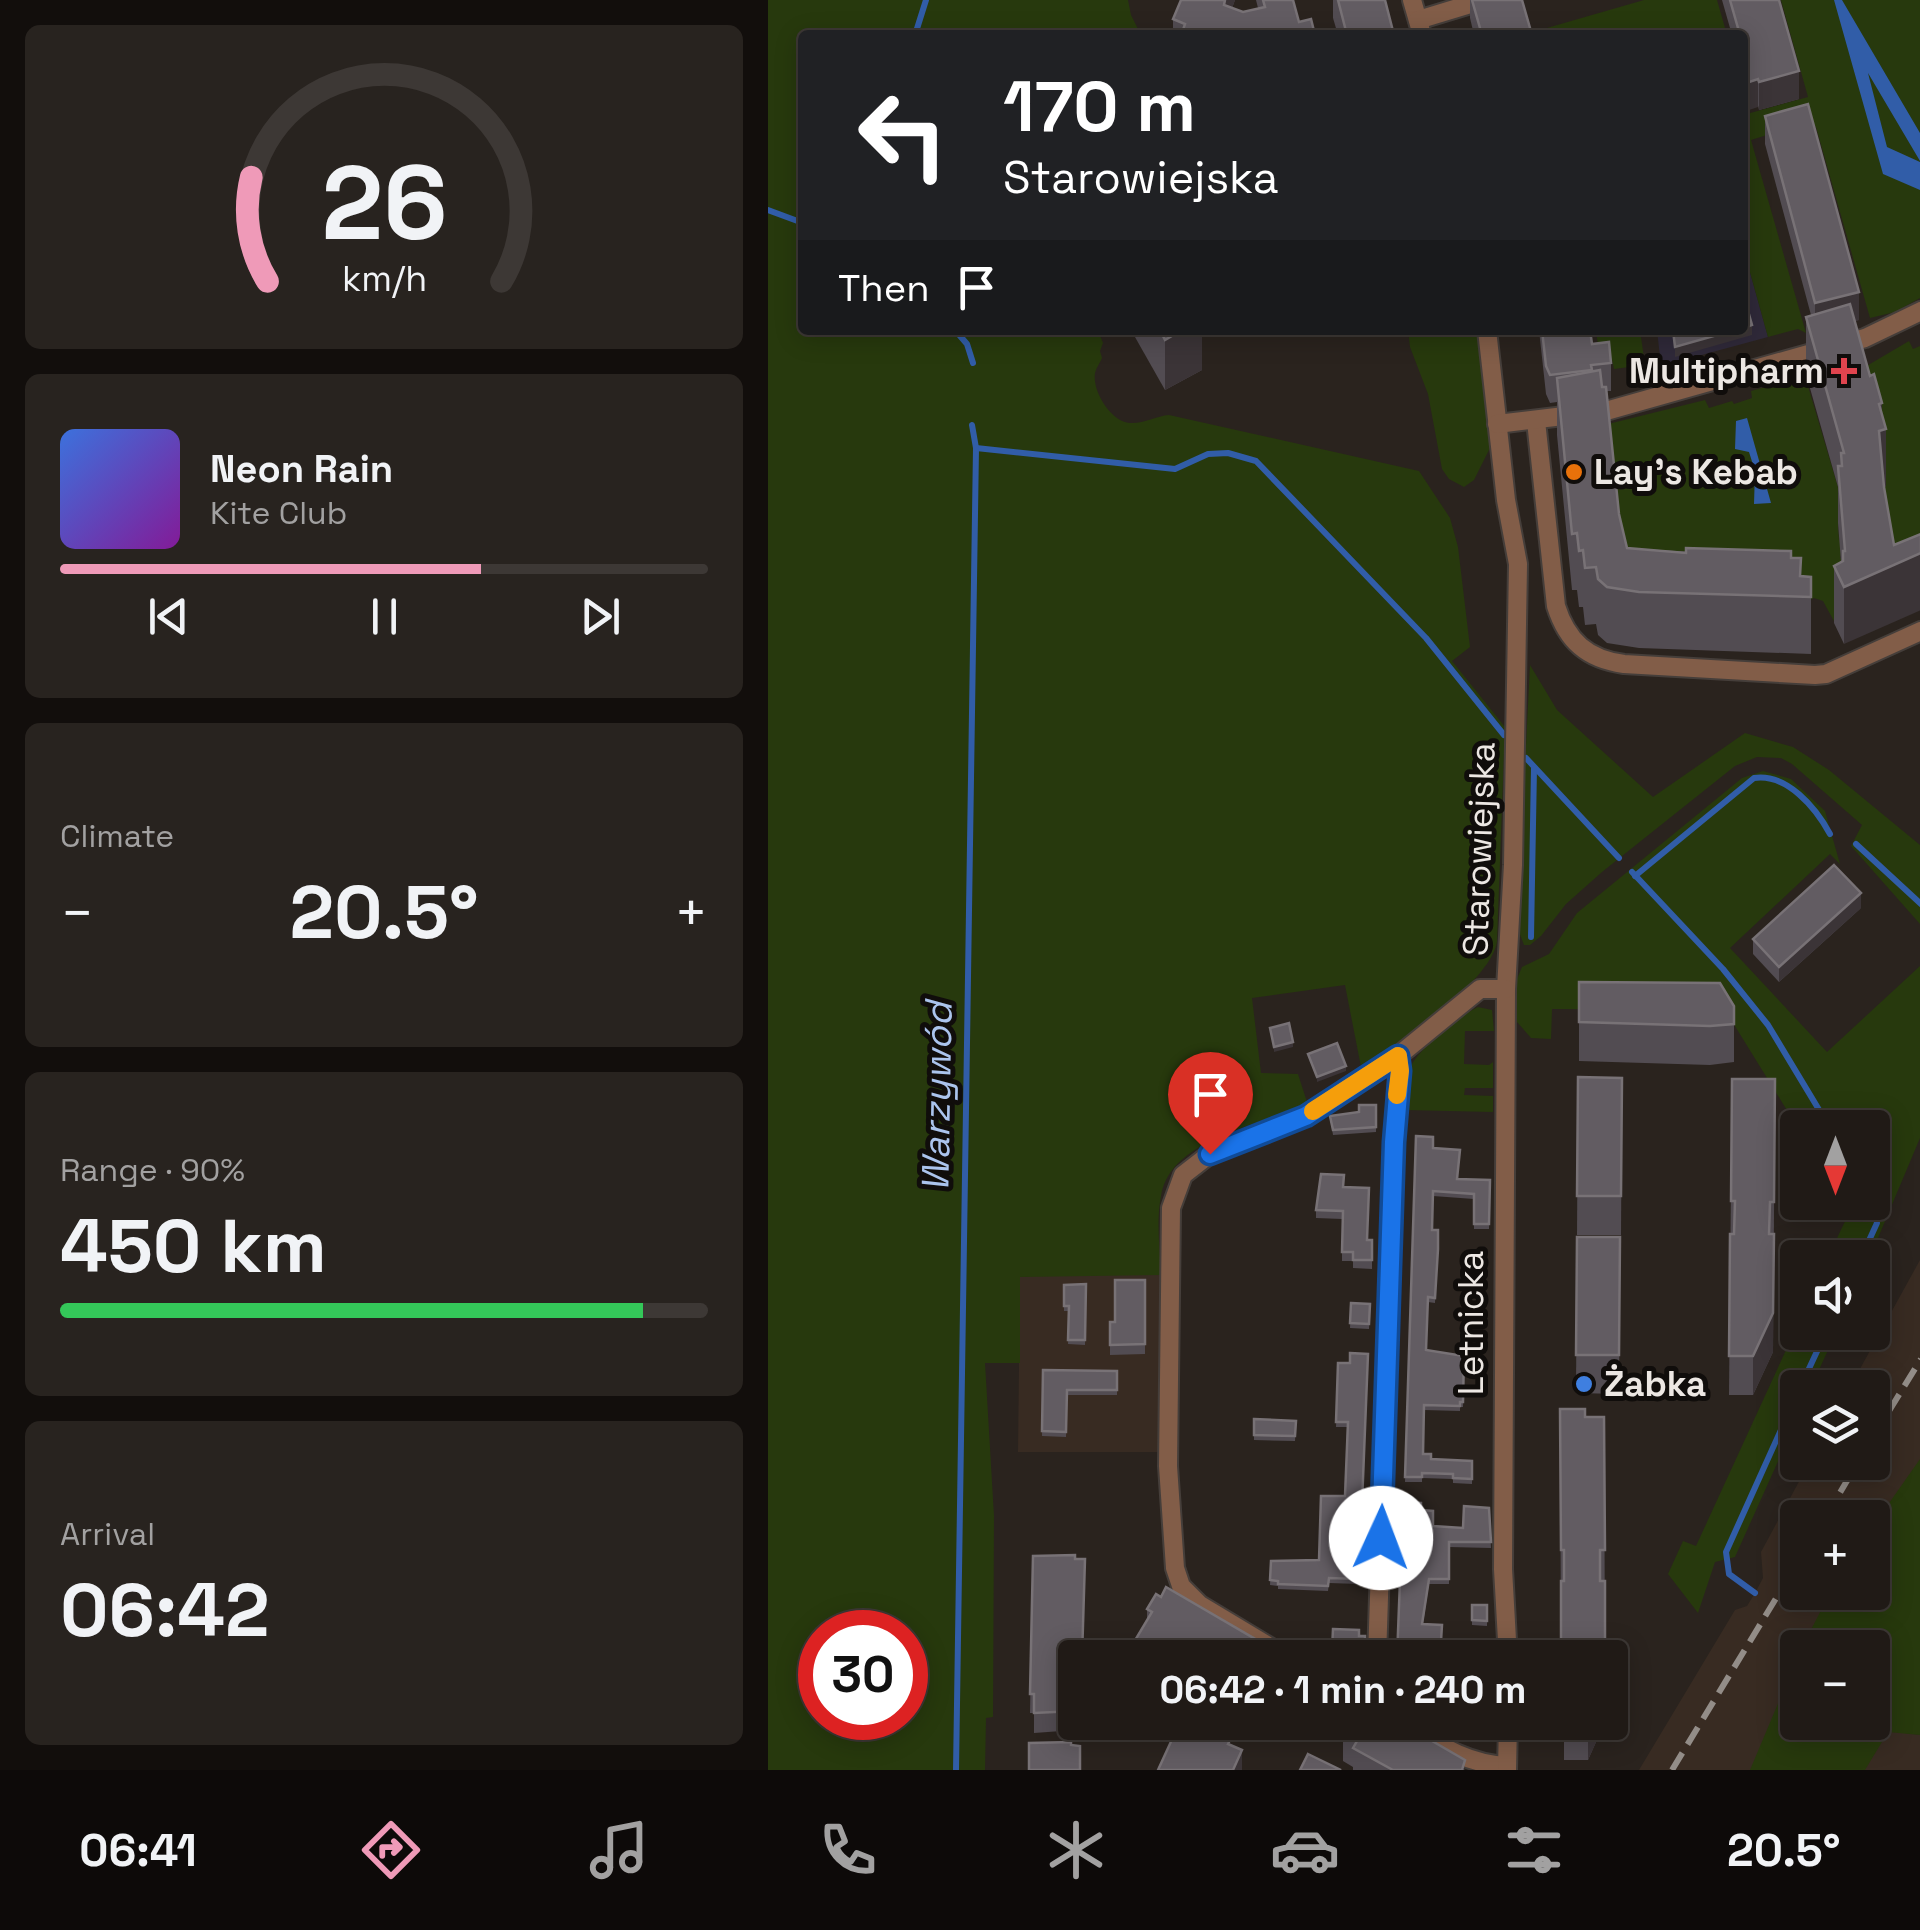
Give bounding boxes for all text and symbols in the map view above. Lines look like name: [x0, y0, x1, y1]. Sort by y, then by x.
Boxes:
text: 170 m: [1003, 62, 1196, 151]
icon: left: [838, 70, 968, 200]
text: 26: [321, 137, 447, 269]
text: Starowiejska: [1003, 149, 1279, 206]
text: km/h: [341, 256, 427, 301]
icon: arrive: [949, 260, 1004, 315]
text: Then: [838, 264, 929, 312]
place label: Multipharm: [1629, 349, 1824, 393]
marker: Multipharm: [1833, 360, 1855, 382]
text: Neon Rain: [210, 445, 393, 493]
place label: Lay's Kebab: [1594, 450, 1798, 494]
marker: Lay's Kebab: [1563, 461, 1585, 483]
text: Kite Club: [210, 493, 347, 533]
icon: previous: [141, 589, 196, 644]
icon: pause: [357, 589, 412, 644]
icon: next: [573, 589, 628, 644]
street label: Starowiejska: [1453, 741, 1505, 957]
text: Climate: [60, 816, 174, 856]
text: 20.5°: [289, 864, 479, 960]
text: −: [60, 878, 94, 948]
text: +: [674, 878, 708, 948]
water label: Warzywód: [911, 998, 963, 1192]
pin: [1168, 1052, 1253, 1155]
icon: arrive: [1183, 1067, 1238, 1122]
north arrow: [1780, 1110, 1890, 1220]
map controls: [1780, 1110, 1890, 1740]
text: Range · 90%: [60, 1150, 245, 1190]
text: 450 km: [60, 1198, 327, 1294]
button: sound: [1780, 1240, 1890, 1350]
street label: Letnicka: [1449, 1251, 1493, 1395]
place label: Żabka: [1604, 1362, 1706, 1406]
button: layers: [1780, 1370, 1890, 1480]
marker: Żabka: [1573, 1373, 1595, 1395]
position arrow: [1329, 1486, 1433, 1590]
button: +: [1780, 1500, 1890, 1610]
text: Arrival: [60, 1514, 155, 1554]
text: 06:42: [60, 1562, 270, 1658]
speed limit sign: 30: [798, 1610, 928, 1740]
button: −: [1780, 1630, 1890, 1740]
text: 06:42 · 1 min · 240 m: [1159, 1666, 1527, 1714]
icon: directions: [356, 1815, 426, 1885]
icon: music: [584, 1815, 654, 1885]
icon: phone: [813, 1815, 883, 1885]
icon: climate: [1041, 1815, 1111, 1885]
icon: car: [1270, 1815, 1340, 1885]
icon: filters: [1499, 1815, 1569, 1885]
text: 06:41: [79, 1822, 197, 1879]
text: 20.5°: [1727, 1822, 1841, 1879]

